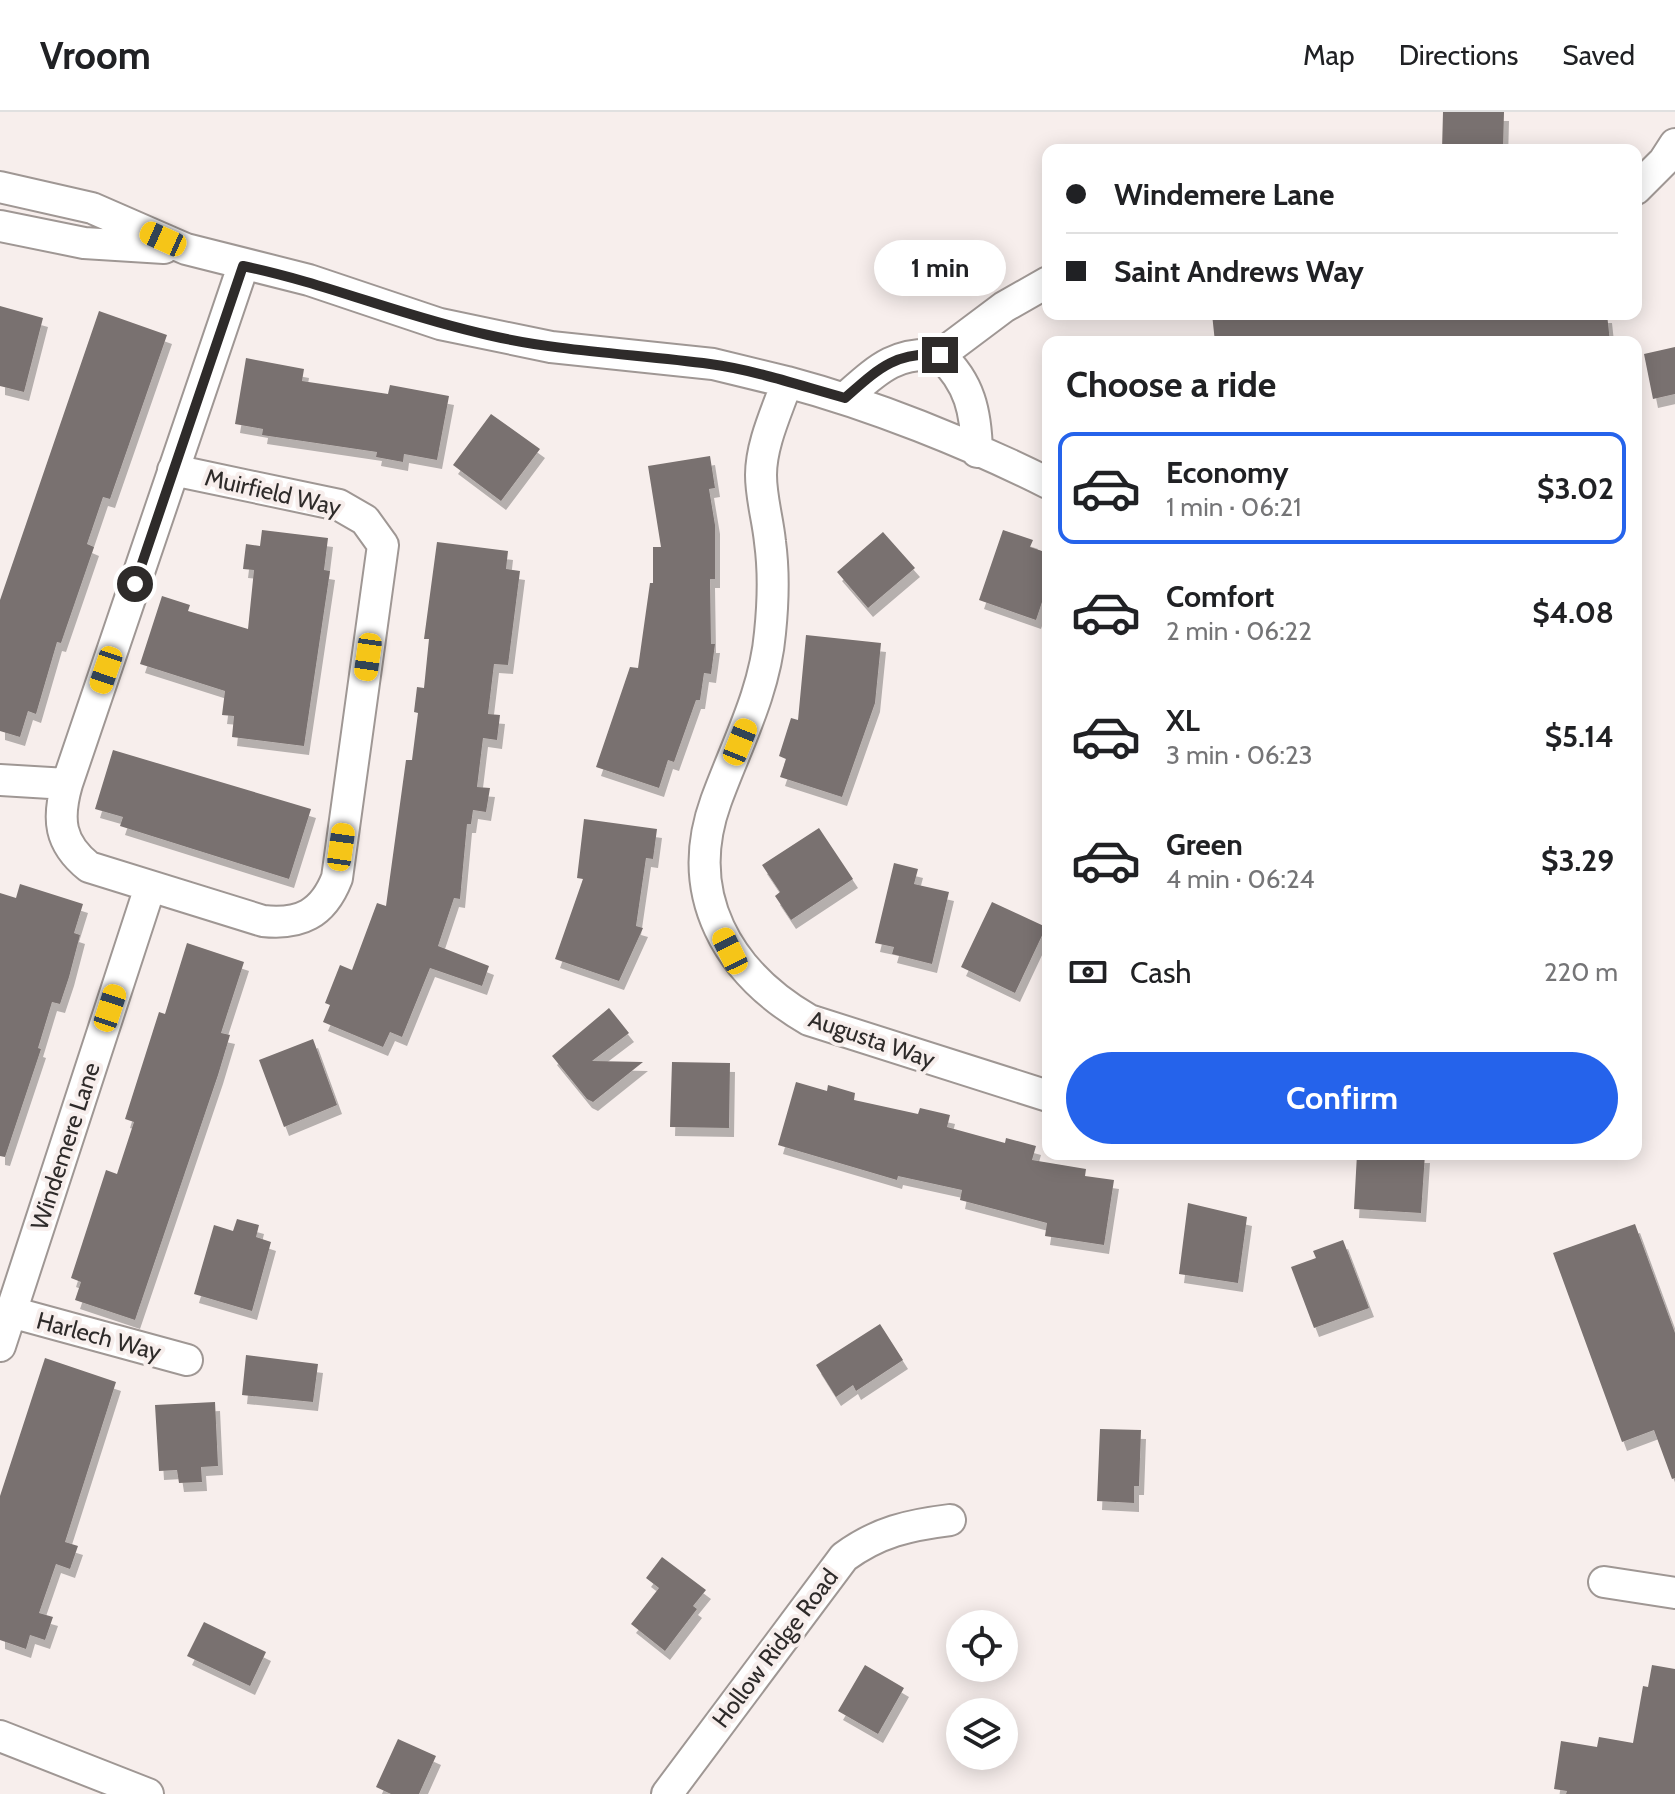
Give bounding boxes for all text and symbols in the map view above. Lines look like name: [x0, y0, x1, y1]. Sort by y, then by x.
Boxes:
text: Vroom: [40, 32, 151, 79]
text: Map: [1303, 38, 1355, 72]
text: Directions: [1399, 38, 1518, 72]
text: Saved: [1562, 38, 1635, 72]
text: Windemere Lane: [1114, 176, 1334, 213]
car: [136, 218, 190, 260]
callout: 1 min: [874, 239, 1006, 295]
text: 1 min: [911, 252, 969, 284]
text: Saint Andrews Way: [1114, 253, 1364, 290]
route end: [922, 337, 958, 373]
text: Choose a ride: [1066, 362, 1276, 406]
icon: car: [1070, 452, 1142, 524]
text: Economy: [1166, 454, 1289, 491]
street label: Muirfield Way: [202, 462, 344, 522]
text: $3.02: [1537, 470, 1614, 507]
text: 1 min · 06:21: [1166, 491, 1302, 523]
route start: [117, 566, 153, 602]
icon: car: [1070, 576, 1142, 648]
text: Comfort: [1166, 578, 1274, 615]
text: $4.08: [1532, 594, 1614, 631]
text: 2 min · 06:22: [1166, 615, 1312, 647]
car: [353, 632, 383, 682]
car: [87, 643, 125, 697]
icon: car: [1070, 700, 1142, 772]
text: XL: [1166, 702, 1200, 739]
car: [720, 715, 760, 769]
text: $5.14: [1545, 718, 1614, 755]
text: 3 min · 06:23: [1166, 739, 1313, 771]
car: [326, 822, 356, 872]
icon: car: [1070, 824, 1142, 896]
text: Green: [1166, 826, 1243, 863]
text: $3.29: [1541, 842, 1614, 879]
text: 4 min · 06:24: [1166, 863, 1315, 895]
car: [709, 924, 751, 978]
icon: cash: [1066, 950, 1110, 994]
text: Cash: [1130, 954, 1192, 991]
text: 220 m: [1544, 956, 1618, 988]
car: [91, 981, 129, 1035]
street label: Augusta Way: [805, 1004, 939, 1074]
button: Confirm: [1066, 1052, 1618, 1144]
street label: Windemere Lane: [24, 1059, 106, 1233]
street label: Harlech Way: [33, 1305, 165, 1367]
street label: Hollow Ridge Road: [706, 1563, 844, 1733]
map controls: [946, 1610, 1018, 1770]
button: locate: [946, 1610, 1018, 1682]
button: layers: [946, 1698, 1018, 1770]

